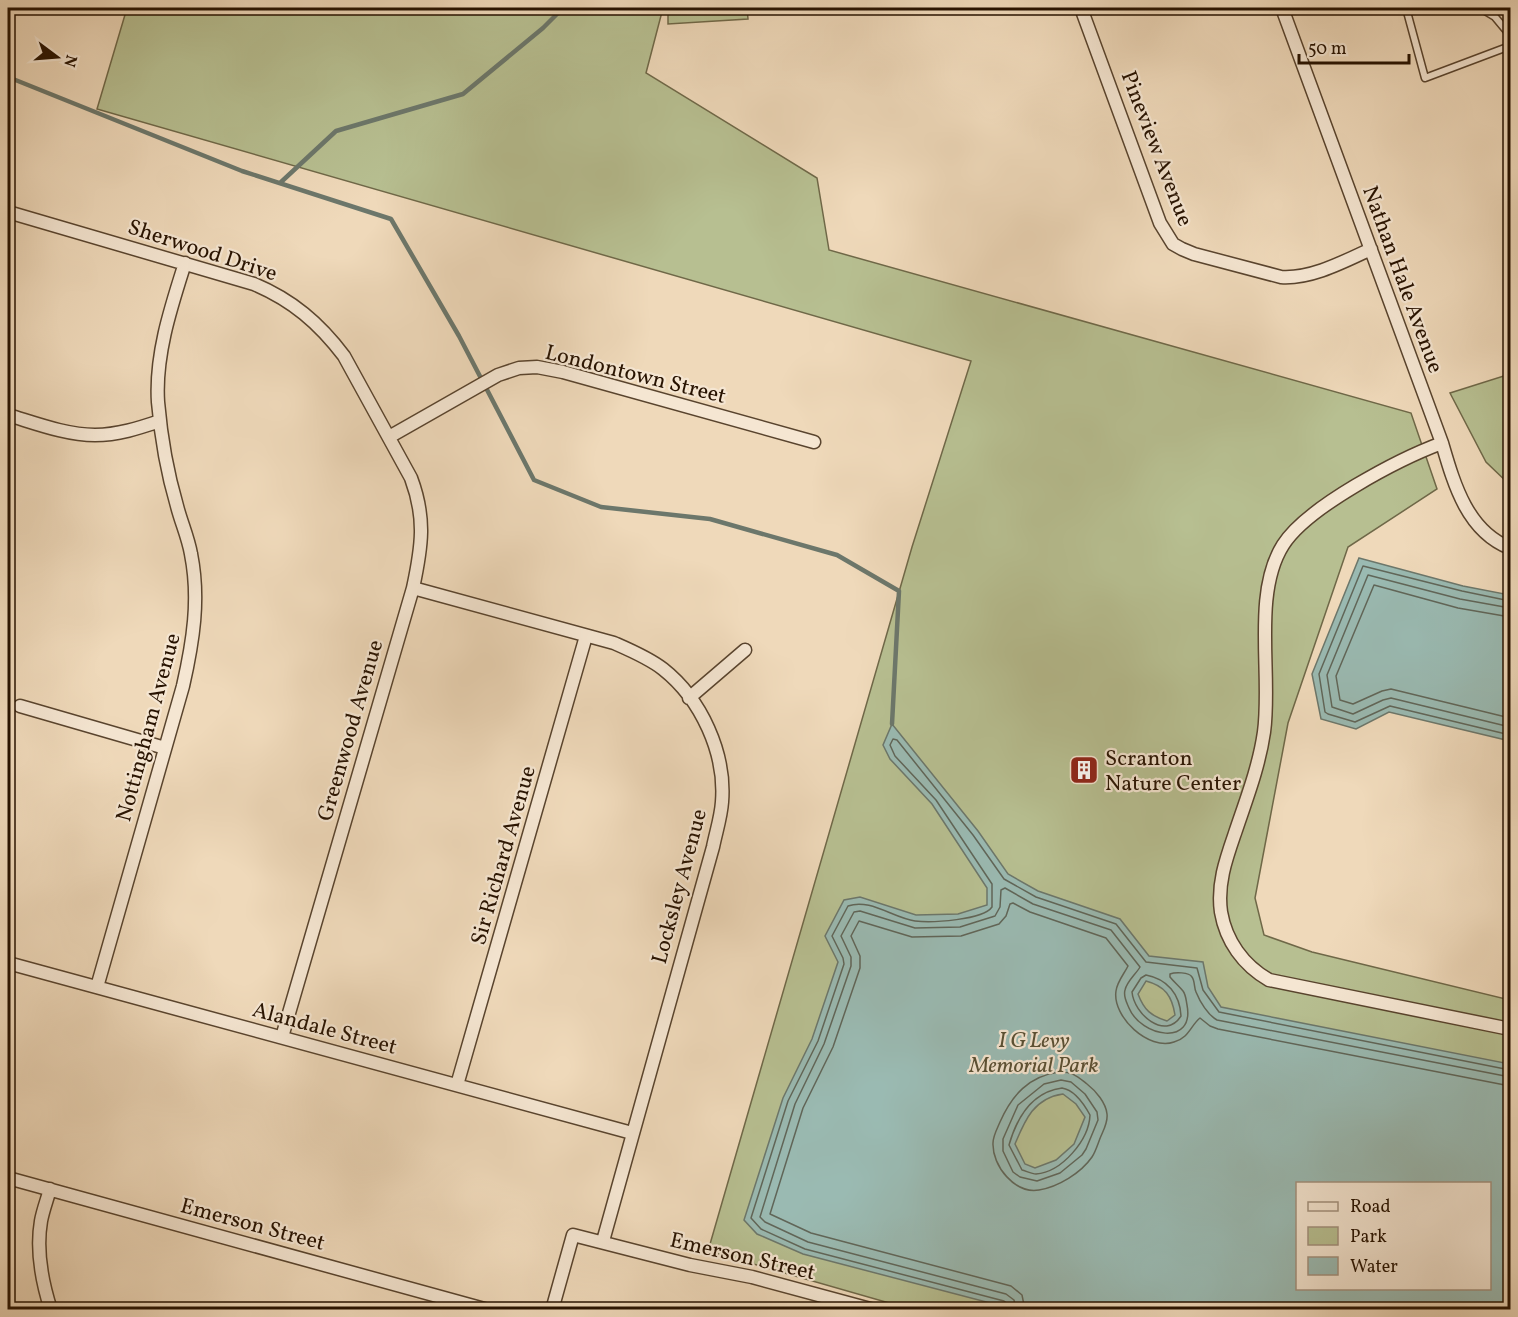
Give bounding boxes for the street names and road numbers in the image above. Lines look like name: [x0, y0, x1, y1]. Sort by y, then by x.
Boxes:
street label: Pineview Avenue: [1112, 67, 1200, 231]
street label: Nathan Hale Avenue: [1353, 182, 1450, 378]
street label: Sherwood Drive: [123, 213, 281, 290]
street label: Londontown Street: [542, 338, 729, 413]
street label: Nottingham Avenue: [109, 630, 190, 825]
street label: Greenwood Avenue: [311, 636, 392, 825]
street label: Sir Richard Avenue: [464, 762, 545, 949]
street label: Locksley Avenue: [645, 806, 716, 968]
street label: Alandale Street: [249, 995, 400, 1064]
street label: Emerson Street: [177, 1191, 328, 1260]
street label: Emerson Street: [667, 1226, 819, 1289]

